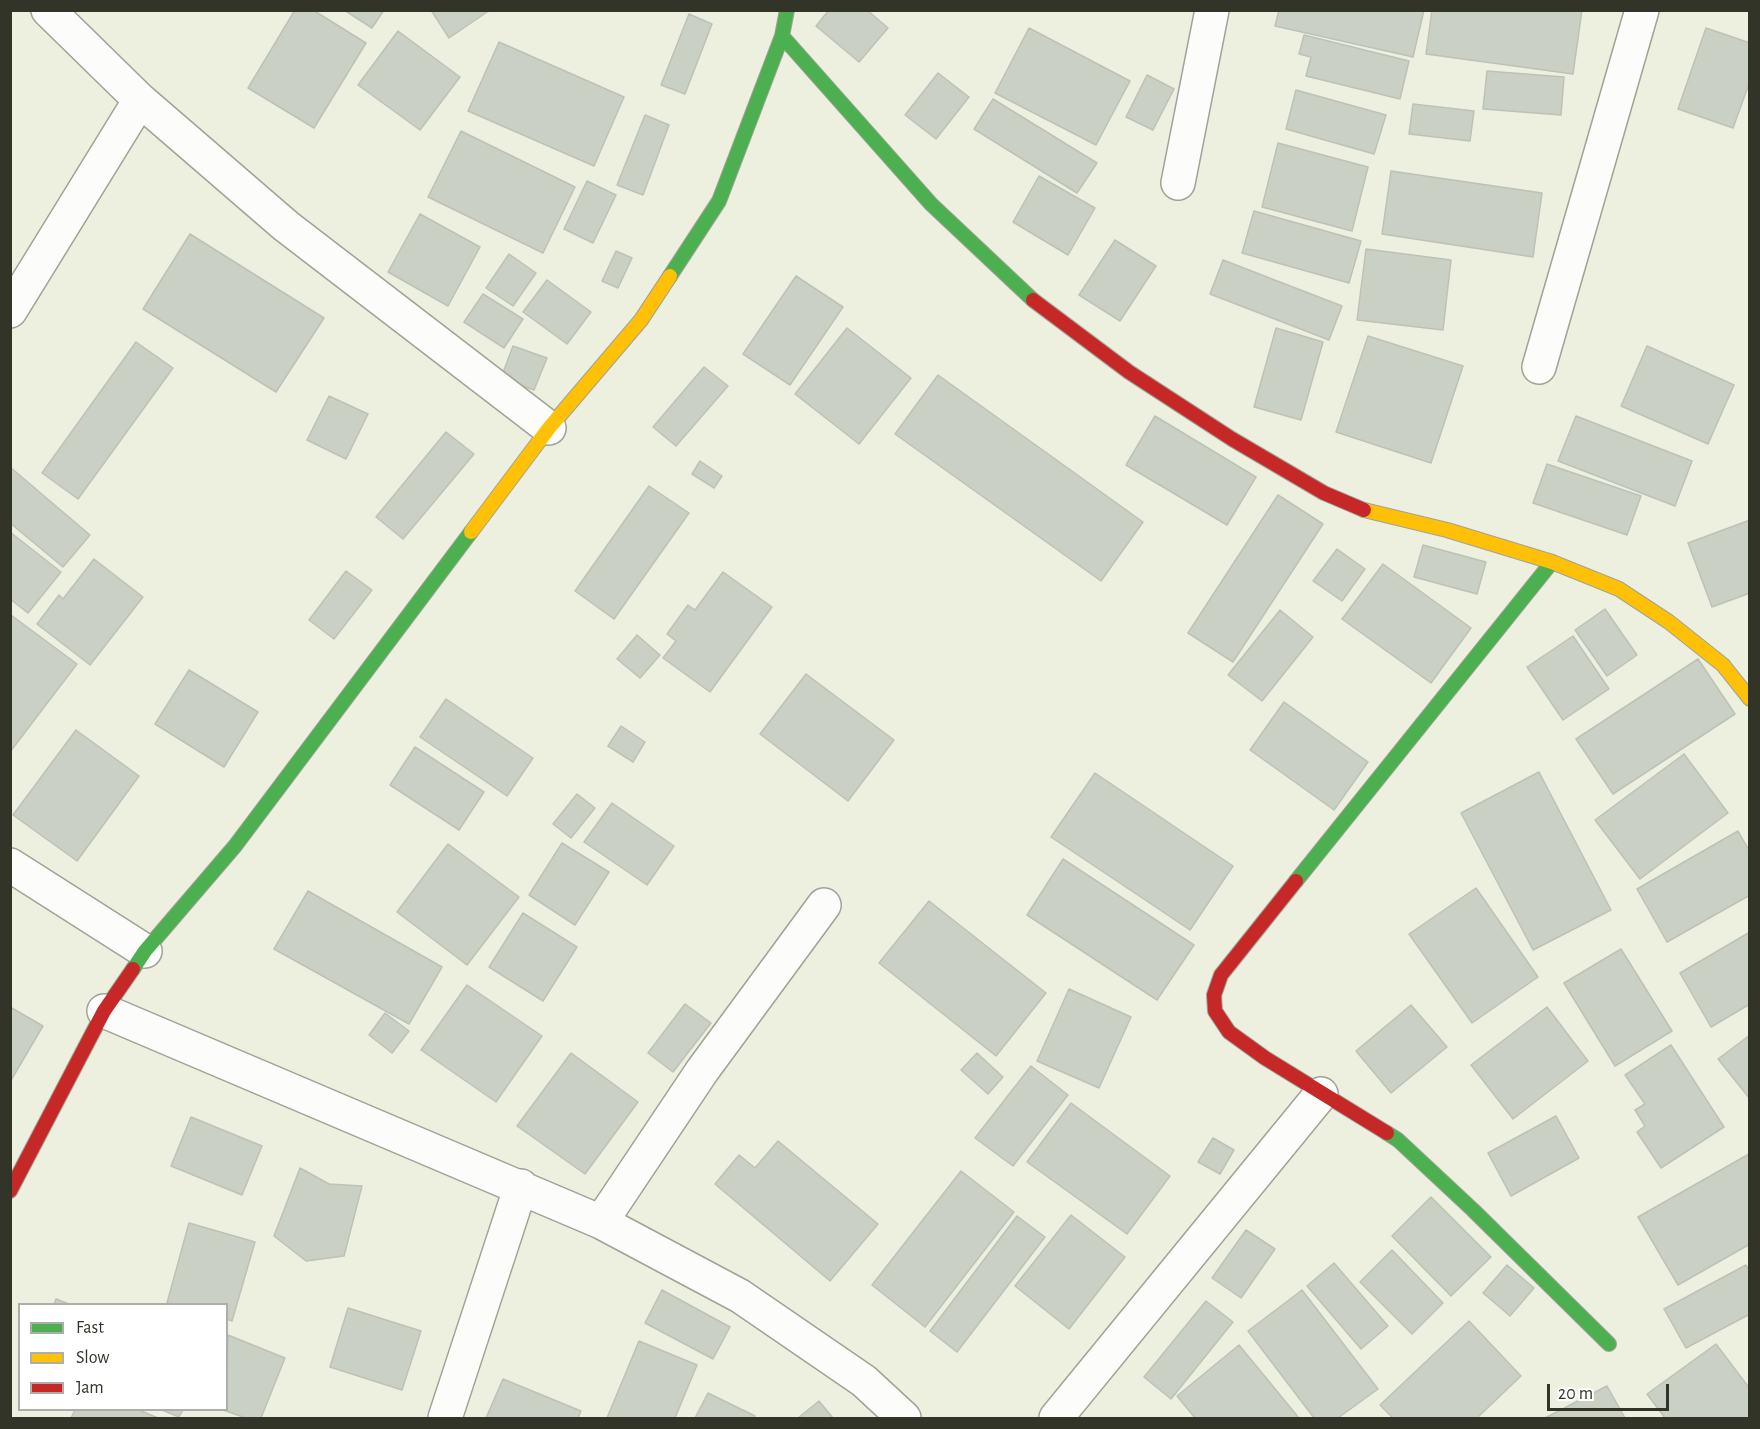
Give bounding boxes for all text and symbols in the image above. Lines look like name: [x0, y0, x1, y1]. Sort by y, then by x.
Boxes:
legend: [18, 1303, 228, 1411]
text: Fast: [76, 1319, 104, 1337]
text: Slow: [76, 1349, 109, 1367]
scale bar: [1550, 1372, 1672, 1410]
text: Jam: [76, 1379, 104, 1397]
text: 20 m: [1558, 1385, 1593, 1403]

